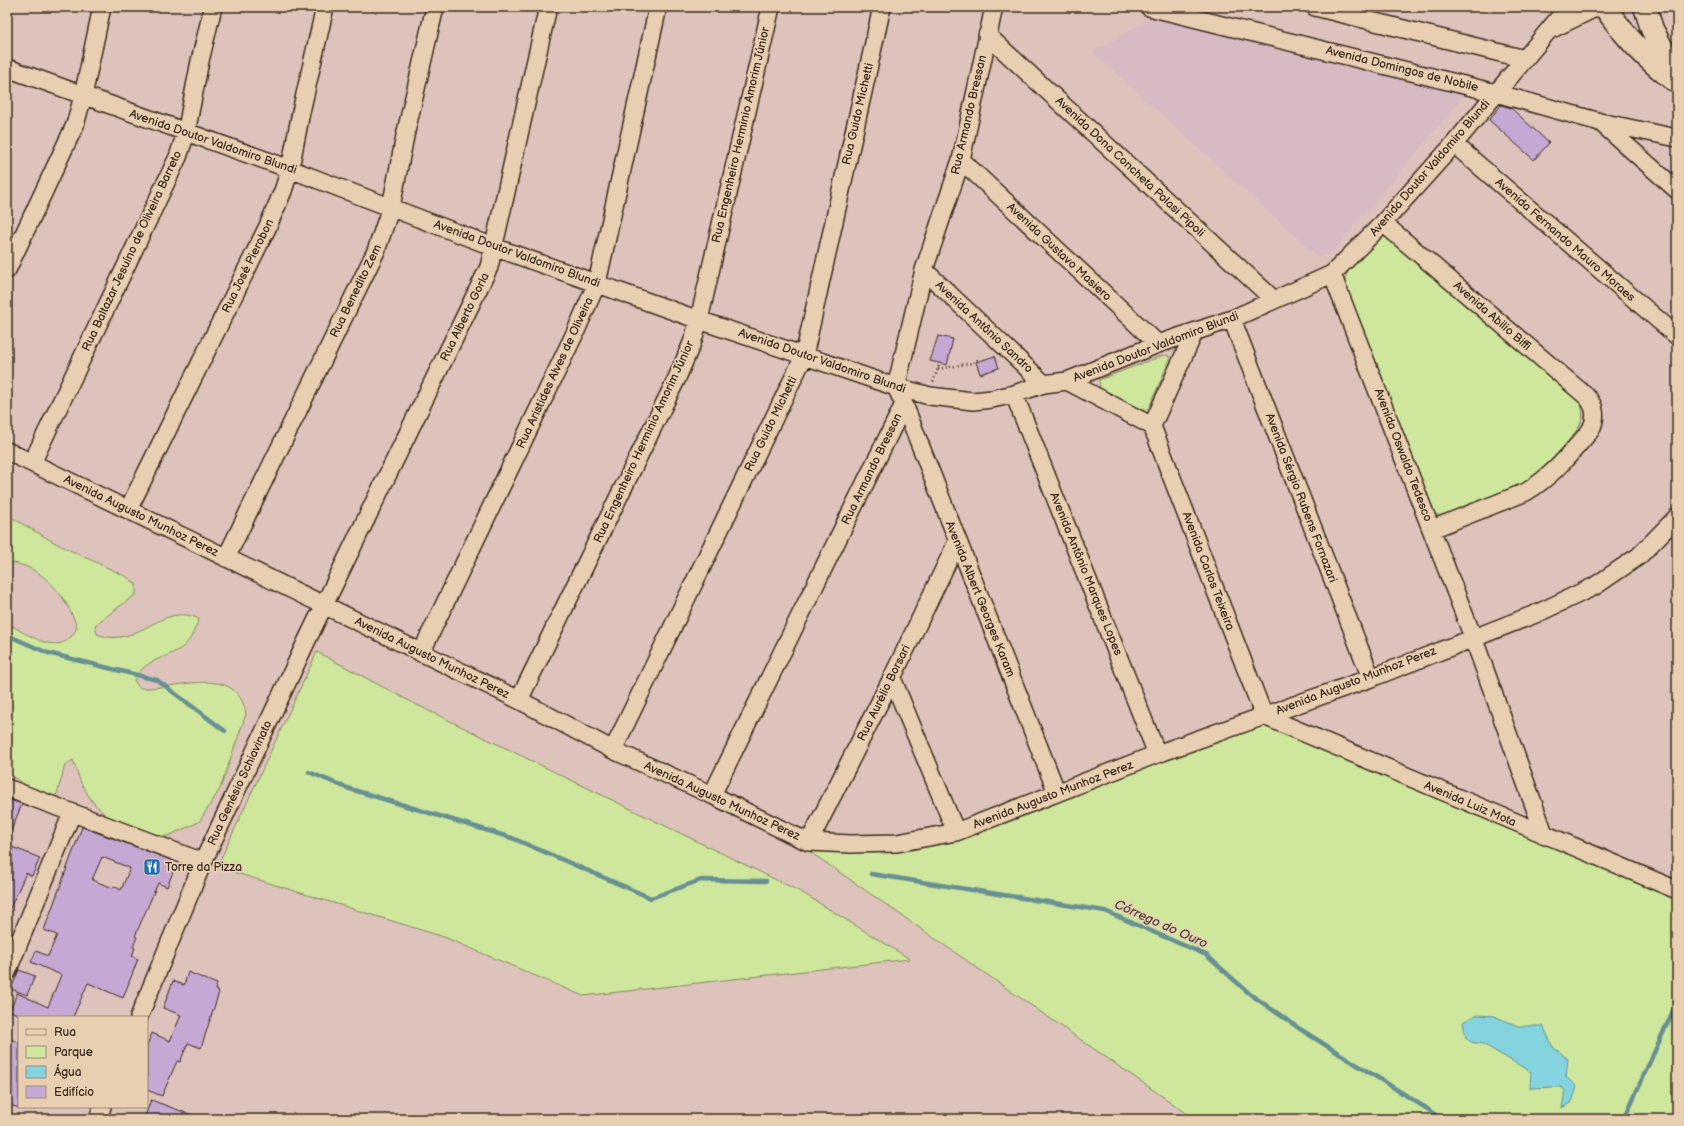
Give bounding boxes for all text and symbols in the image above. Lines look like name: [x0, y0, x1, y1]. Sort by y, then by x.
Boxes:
street label: Rua Engenheiro Herminio Amorim Júnior: [709, 25, 773, 245]
street label: Avenida Domingos de Nobile: [1324, 43, 1480, 95]
street label: Rua Armando Bressan: [948, 54, 990, 176]
street label: Rua Guido Michetti: [839, 61, 877, 166]
street label: Avenida Dona Concheta Polasi Pipoli: [1052, 94, 1208, 240]
street label: Avenida Doutor Valdomiro Blundi: [1367, 97, 1494, 239]
street label: Avenida Doutor Valdomiro Blundi: [127, 106, 299, 178]
street label: Rua Baltazar Jesuíno de Oliveira Barreto: [79, 148, 185, 354]
street label: Avenida Fernando Mauro Moraes: [1492, 175, 1638, 305]
street label: Avenida Gustavo Masiero: [1004, 200, 1115, 305]
street label: Rua José Pierobon: [219, 216, 277, 315]
street label: Avenida Doutor Valdomiro Blundi: [432, 217, 602, 291]
street label: Rua Benedito Zem: [327, 242, 385, 340]
street label: Rua Alberto Gorla: [437, 270, 493, 364]
street label: Avenida Antônio Sandro: [932, 278, 1036, 376]
street label: Avenida Abilio Biffi: [1450, 278, 1534, 354]
street label: Rua Aristides Alves de Oliveira: [513, 295, 597, 451]
street label: Avenida Doutor Valdomiro Blundi: [1071, 308, 1241, 386]
street label: Avenida Doutor Valdomiro Blundi: [736, 325, 908, 397]
street label: Rua Engenheiro Herminio Amorim Júnior: [590, 338, 698, 545]
street label: Rua Guido Michetti: [741, 374, 801, 474]
street label: Avenida Oswaldo Tedesco: [1371, 386, 1435, 524]
street label: Rua Armando Bressan: [838, 411, 906, 527]
street label: Avenida Sérgio Rubens Fornazari: [1262, 411, 1340, 585]
street label: Avenida Augusto Munhoz Perez: [61, 472, 221, 560]
street label: Avenida Antônio Marques Lopes: [1046, 490, 1126, 658]
street label: Avenida Carlos Teixeira: [1178, 509, 1238, 633]
street label: Avenida Albert Georges Karam: [942, 519, 1018, 679]
street label: Avenida Augusto Munhoz Perez: [352, 614, 512, 702]
street label: Rua Aurélio Borsari: [854, 642, 914, 744]
street label: Avenida Augusto Munhoz Perez: [1274, 643, 1438, 719]
street label: Rua Genésio Schiavinato: [204, 718, 276, 848]
street label: Avenida Augusto Munhoz Perez: [971, 757, 1135, 833]
street label: Avenida Augusto Munhoz Perez: [642, 758, 803, 844]
street label: Avenida Luiz Mota: [1422, 778, 1519, 830]
restaurant icon: Torre da Pizza: [142, 857, 162, 877]
place label: Torre da Pizza: [165, 860, 242, 875]
water label: Córrego do Ouro: [1112, 896, 1210, 952]
legend: [18, 1016, 148, 1108]
text: Rua: [54, 1025, 76, 1040]
text: Parque: [54, 1045, 93, 1060]
text: Água: [54, 1063, 82, 1080]
text: Edifício: [54, 1085, 94, 1100]

